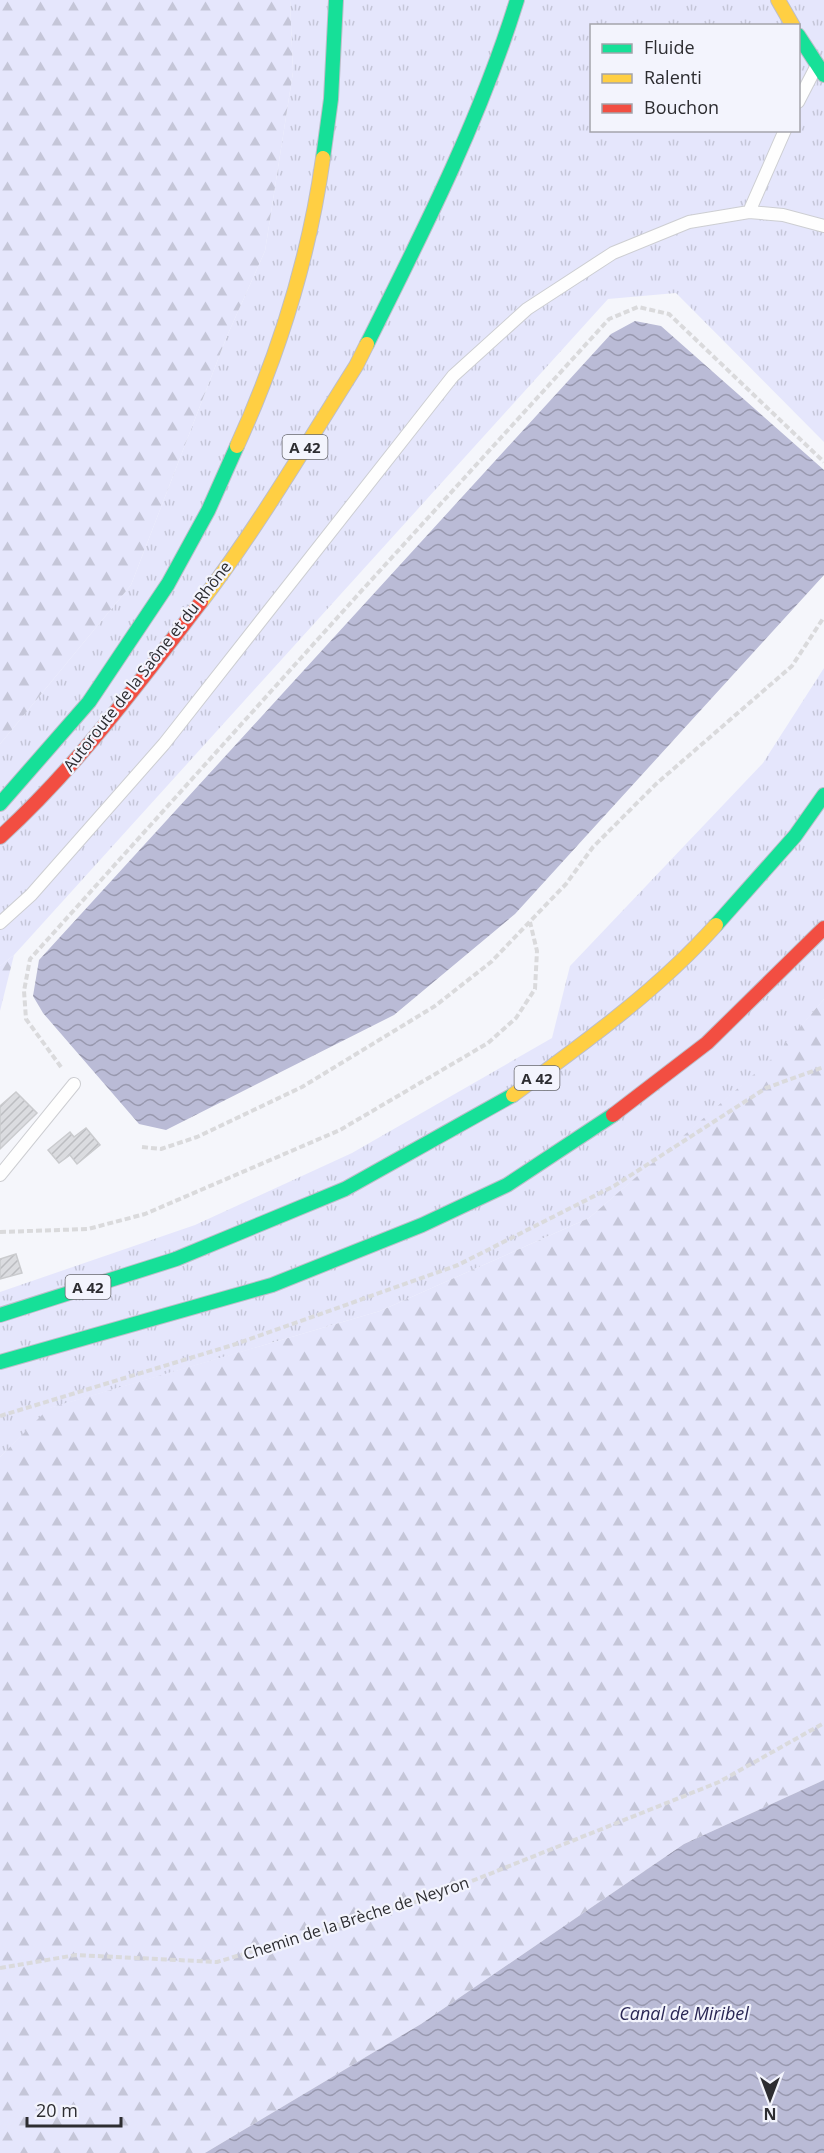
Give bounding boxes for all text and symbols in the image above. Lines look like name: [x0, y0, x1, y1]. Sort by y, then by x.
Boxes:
legend: [590, 24, 800, 132]
text: Fluide: [644, 35, 695, 59]
text: Ralenti: [644, 65, 702, 89]
text: Bouchon: [644, 95, 719, 119]
road number: A 42: [282, 435, 328, 459]
street label: Autoroute de la Saône et du Rhône: [58, 556, 236, 776]
road number: A 42: [514, 1066, 560, 1090]
road number: A 42: [66, 1275, 110, 1299]
street label: Chemin de la Brèche de Neyron: [240, 1871, 472, 1965]
water label: Canal de Miribel: [619, 2001, 749, 2025]
north arrow: [740, 2069, 800, 2129]
scale bar: [27, 2090, 122, 2128]
text: 20 m: [36, 2098, 78, 2122]
text: N: [763, 2103, 777, 2125]

